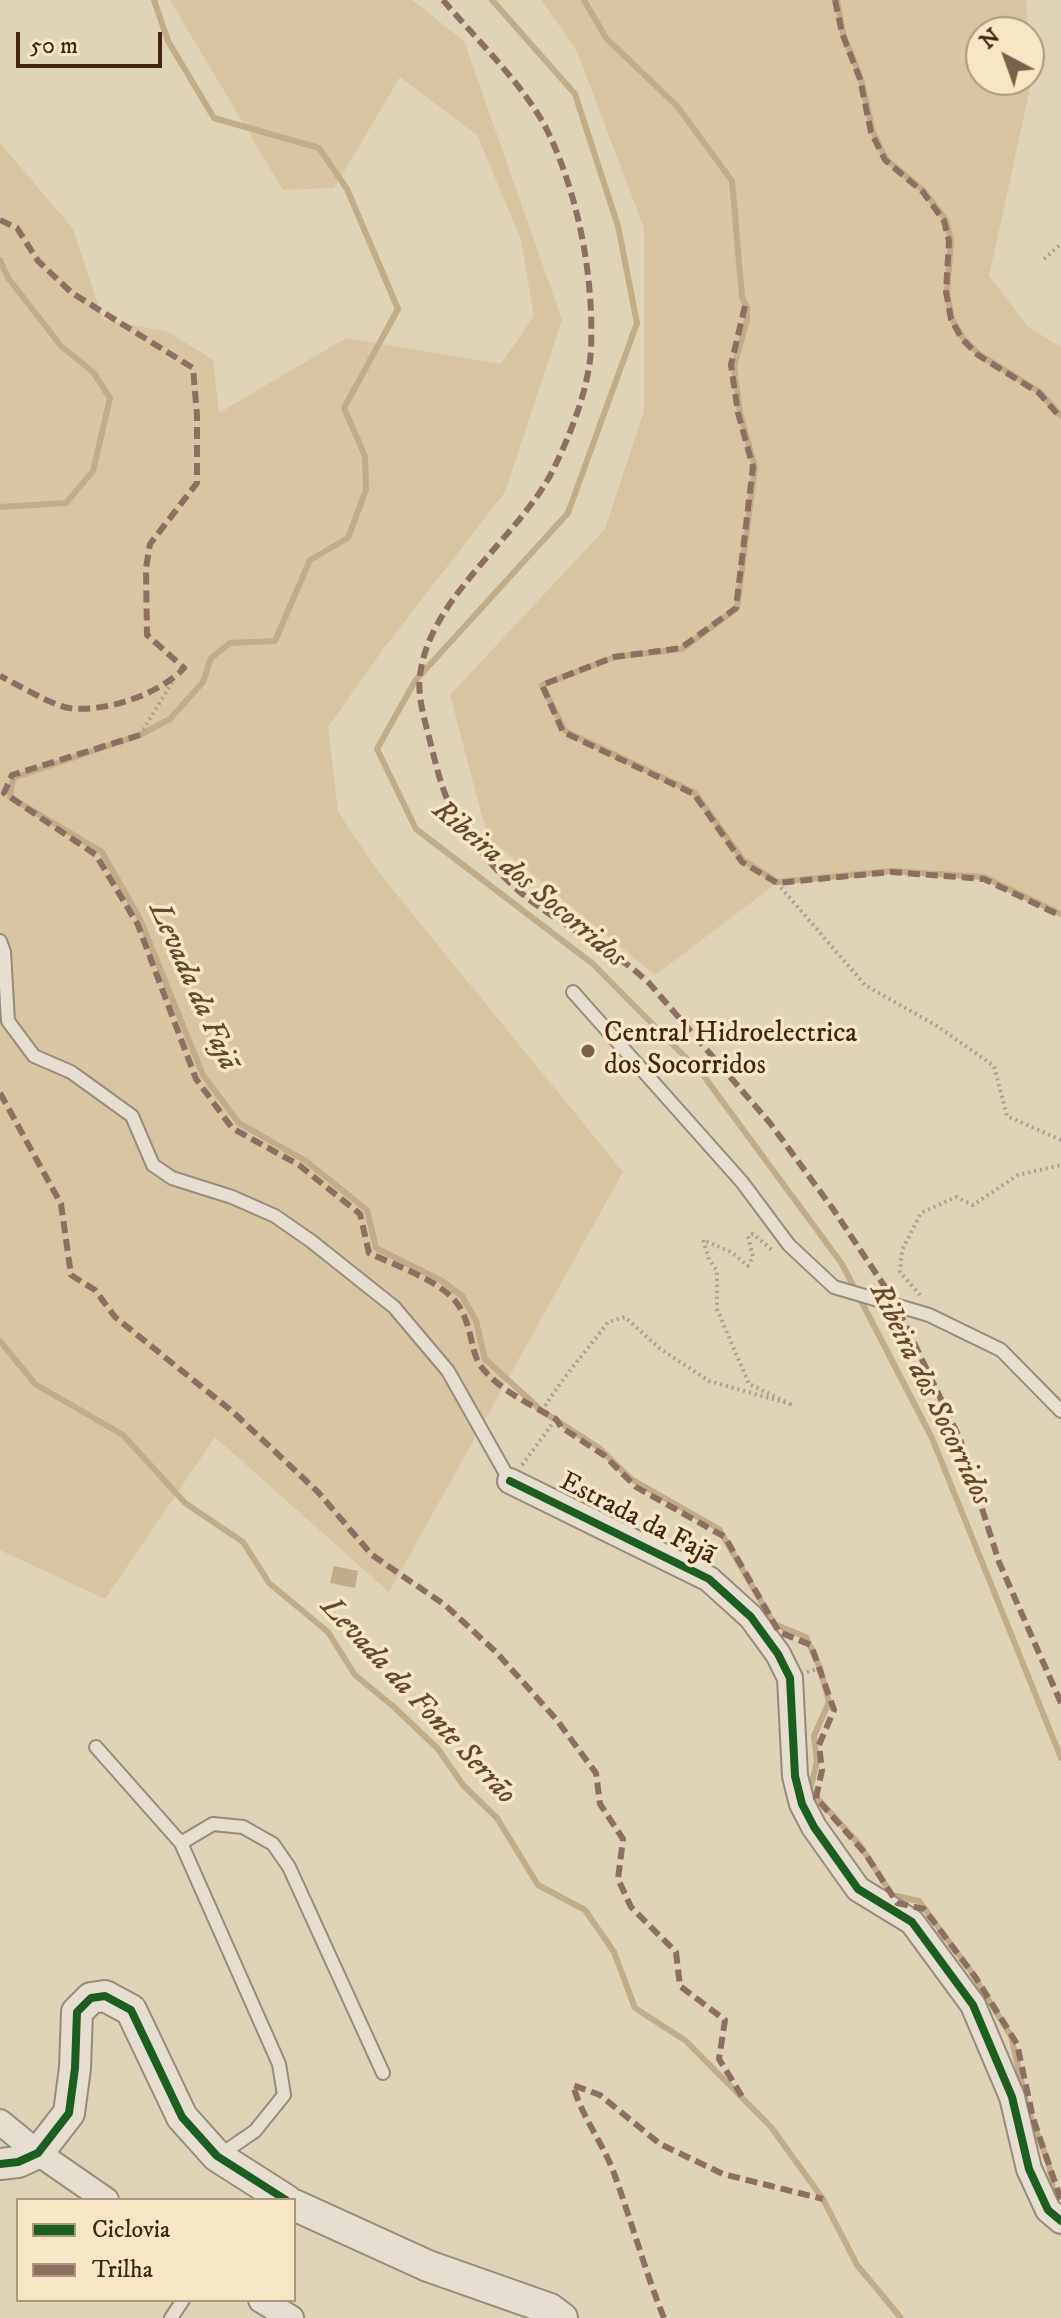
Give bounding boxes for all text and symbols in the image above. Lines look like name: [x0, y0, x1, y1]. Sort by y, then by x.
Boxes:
scale bar: [20, 16, 166, 66]
north arrow: [965, 16, 1045, 96]
text: N: [975, 23, 1006, 55]
text: 50 m: [30, 31, 78, 61]
water label: Ribeira dos Socorridos: [424, 793, 632, 977]
water label: Levada da Fajã: [139, 898, 245, 1076]
place label: Central Hidroelectrica dos Socorridos: [604, 1018, 857, 1084]
marker: Central Hidroelectrica dos Socorridos: [579, 1042, 597, 1060]
water label: Ribeira dos Socorridos: [860, 1278, 998, 1512]
street label: Estrada da Fajã: [553, 1466, 721, 1574]
water label: Levada da Fonte Serrão: [312, 1591, 522, 1813]
legend: [16, 2198, 296, 2302]
text: Ciclovia: [92, 2215, 170, 2245]
text: Trilha: [92, 2255, 153, 2285]

